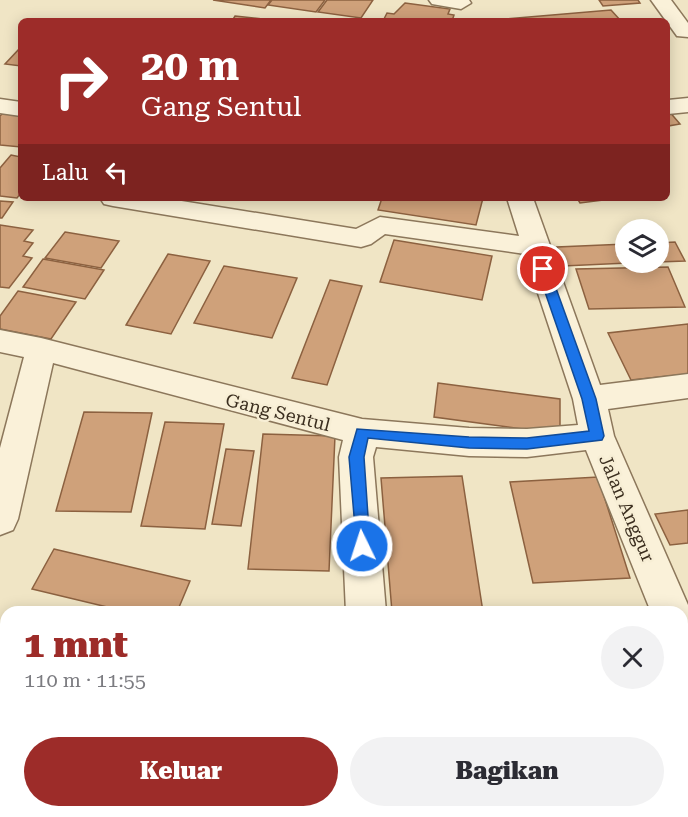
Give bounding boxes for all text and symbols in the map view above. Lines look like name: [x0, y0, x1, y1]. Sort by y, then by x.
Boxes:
text: 20 m: [141, 41, 239, 90]
icon: right: [42, 42, 120, 120]
text: Gang Sentul: [141, 91, 301, 123]
icon: left: [100, 156, 133, 189]
text: Lalu: [42, 160, 88, 185]
map controls: [615, 219, 669, 273]
button: layers: [615, 219, 669, 273]
pin: [517, 243, 568, 294]
icon: arrive: [526, 252, 559, 285]
street label: Gang Sentul: [224, 389, 333, 435]
street label: Jalan Anggur: [595, 451, 659, 565]
position arrow: [330, 514, 394, 578]
text: 1 mnt: [24, 624, 128, 666]
button: close: [601, 626, 664, 689]
text: 110 m · 11:55: [24, 668, 146, 692]
button: Keluar: [24, 737, 338, 806]
button: Bagikan: [350, 737, 664, 806]

